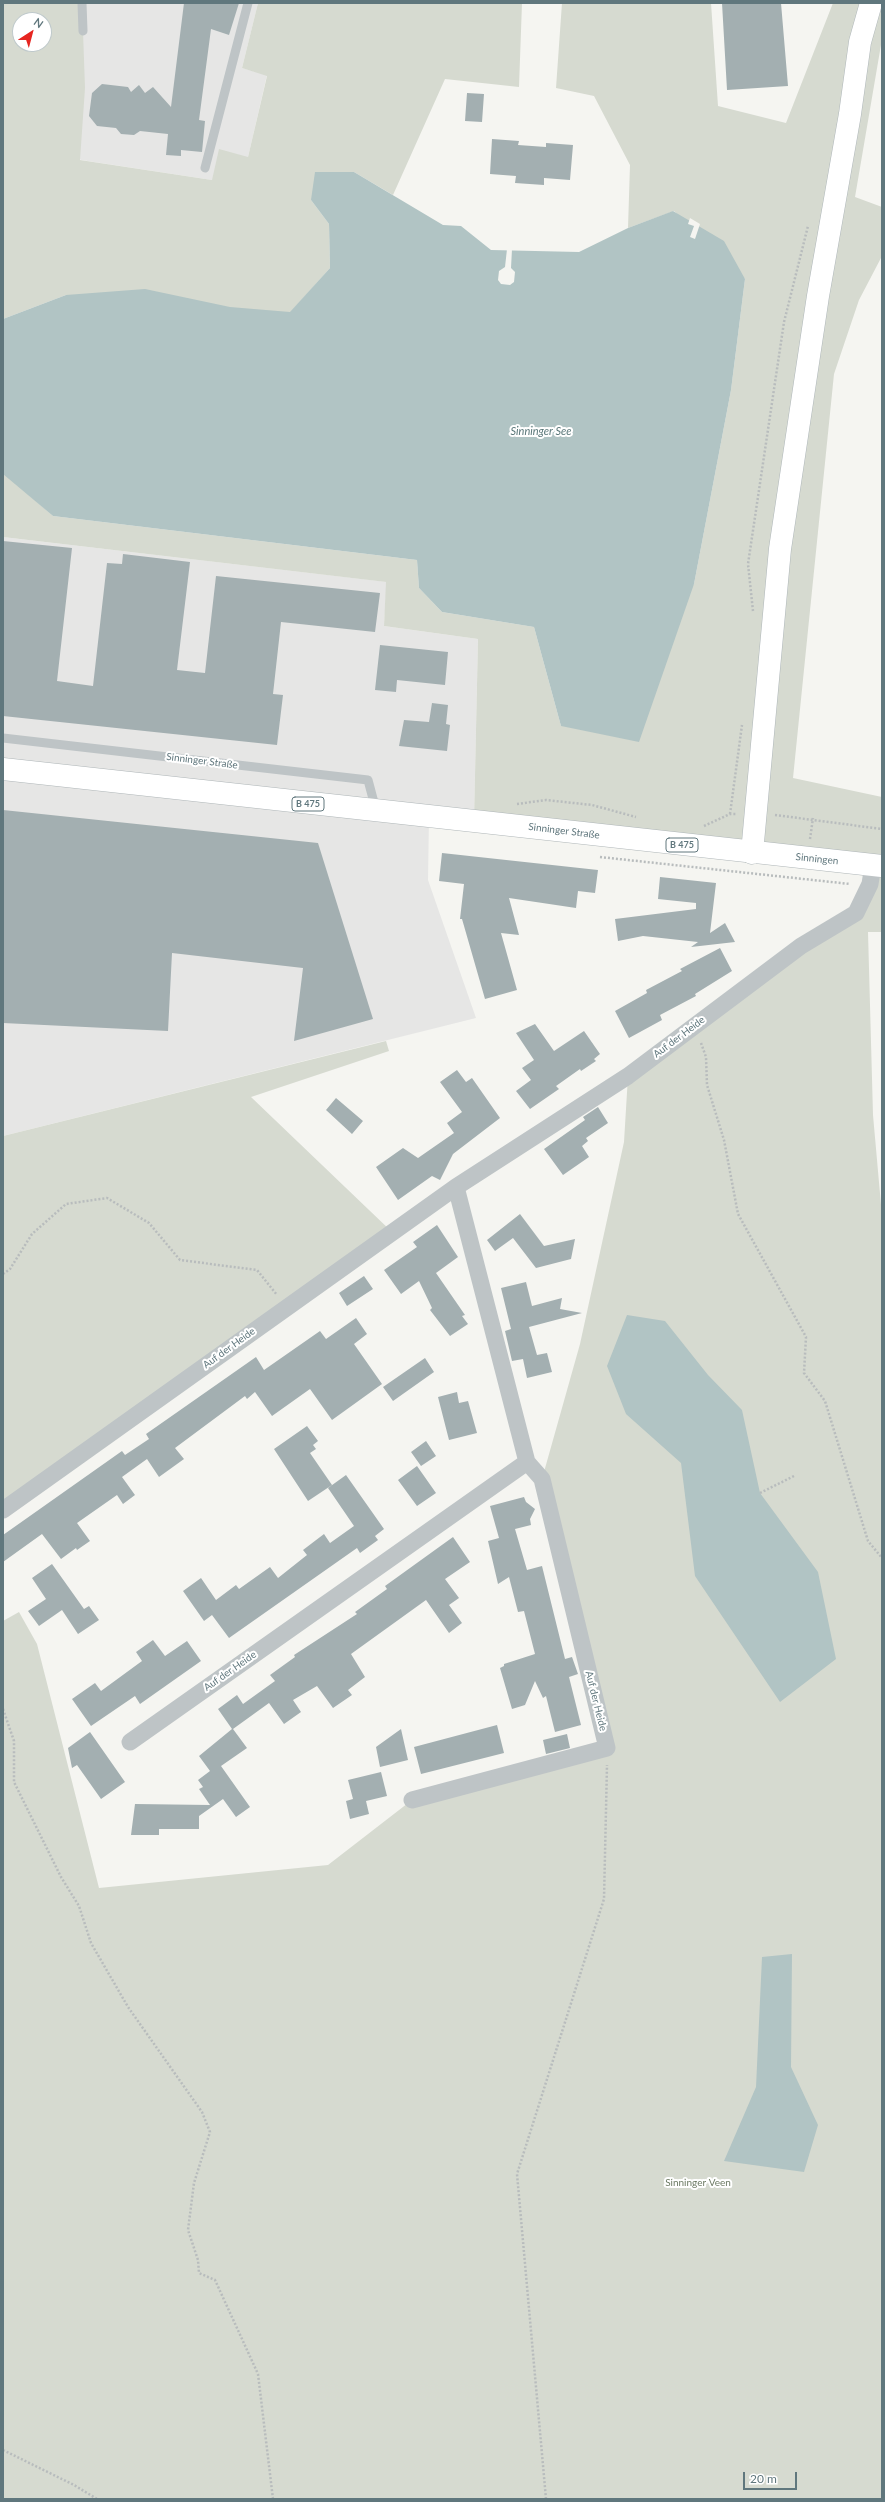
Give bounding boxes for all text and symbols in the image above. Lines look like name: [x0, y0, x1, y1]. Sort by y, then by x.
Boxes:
north arrow: [12, 12, 52, 52]
text: N: [32, 15, 46, 30]
water label: Sinninger See: [511, 424, 571, 438]
street label: Sinninger Straße: [166, 751, 238, 771]
road number: B 475: [292, 797, 324, 811]
street label: Sinninger Straße: [528, 821, 600, 841]
road number: B 475: [666, 838, 698, 852]
street label: Sinningen: [795, 851, 839, 867]
street label: Auf der Heide: [651, 1014, 707, 1060]
street label: Auf der Heide: [201, 1325, 257, 1371]
street label: Auf der Heide: [201, 1648, 259, 1694]
street label: Auf der Heide: [583, 1670, 609, 1732]
park label: Sinninger Veen: [665, 2177, 731, 2189]
scale bar: [745, 2464, 799, 2490]
text: 20 m: [750, 2471, 777, 2486]

